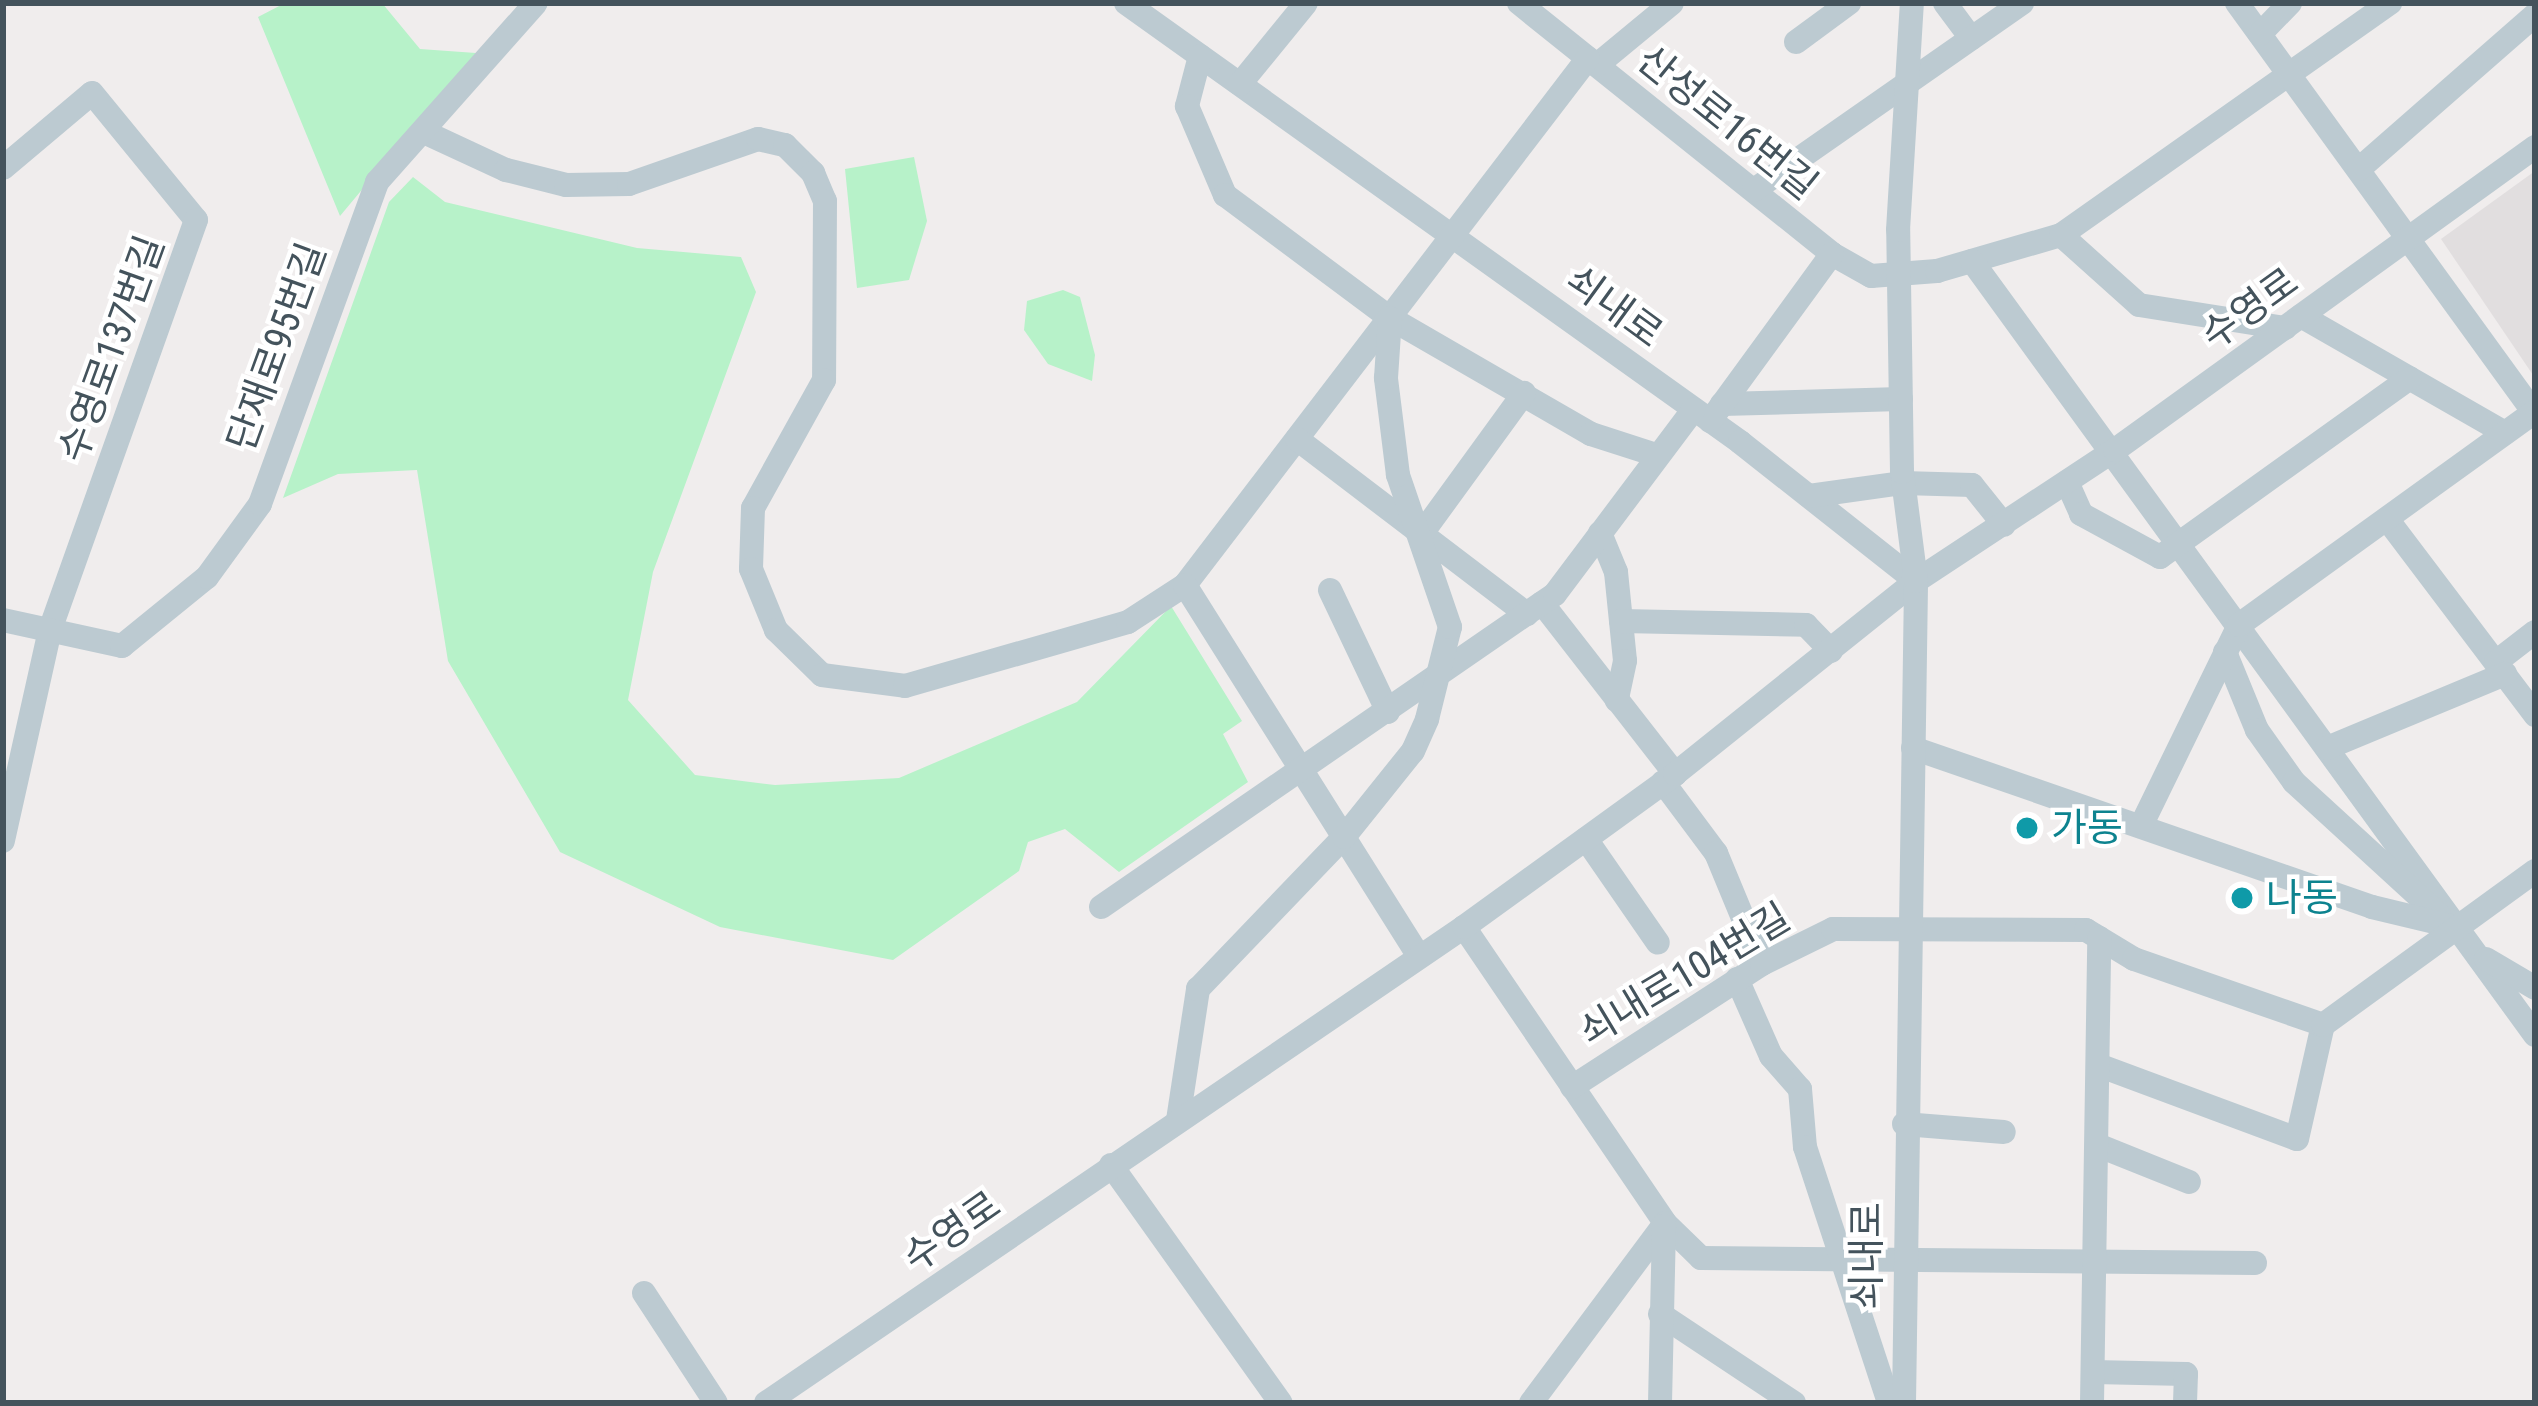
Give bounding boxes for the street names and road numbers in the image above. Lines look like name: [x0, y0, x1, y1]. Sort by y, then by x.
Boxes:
street label: 산성로16번길: [1628, 36, 1826, 210]
street label: 수영로137번길: [49, 230, 175, 468]
street label: 단재로95번길: [218, 237, 336, 457]
street label: 쇠내로: [1557, 256, 1671, 358]
street label: 수영로: [2193, 258, 2307, 360]
street label: 쇠내로104번길: [1571, 894, 1799, 1056]
street label: 수영로: [894, 1182, 1010, 1282]
street label: 쇠내로: [1844, 1202, 1890, 1310]

